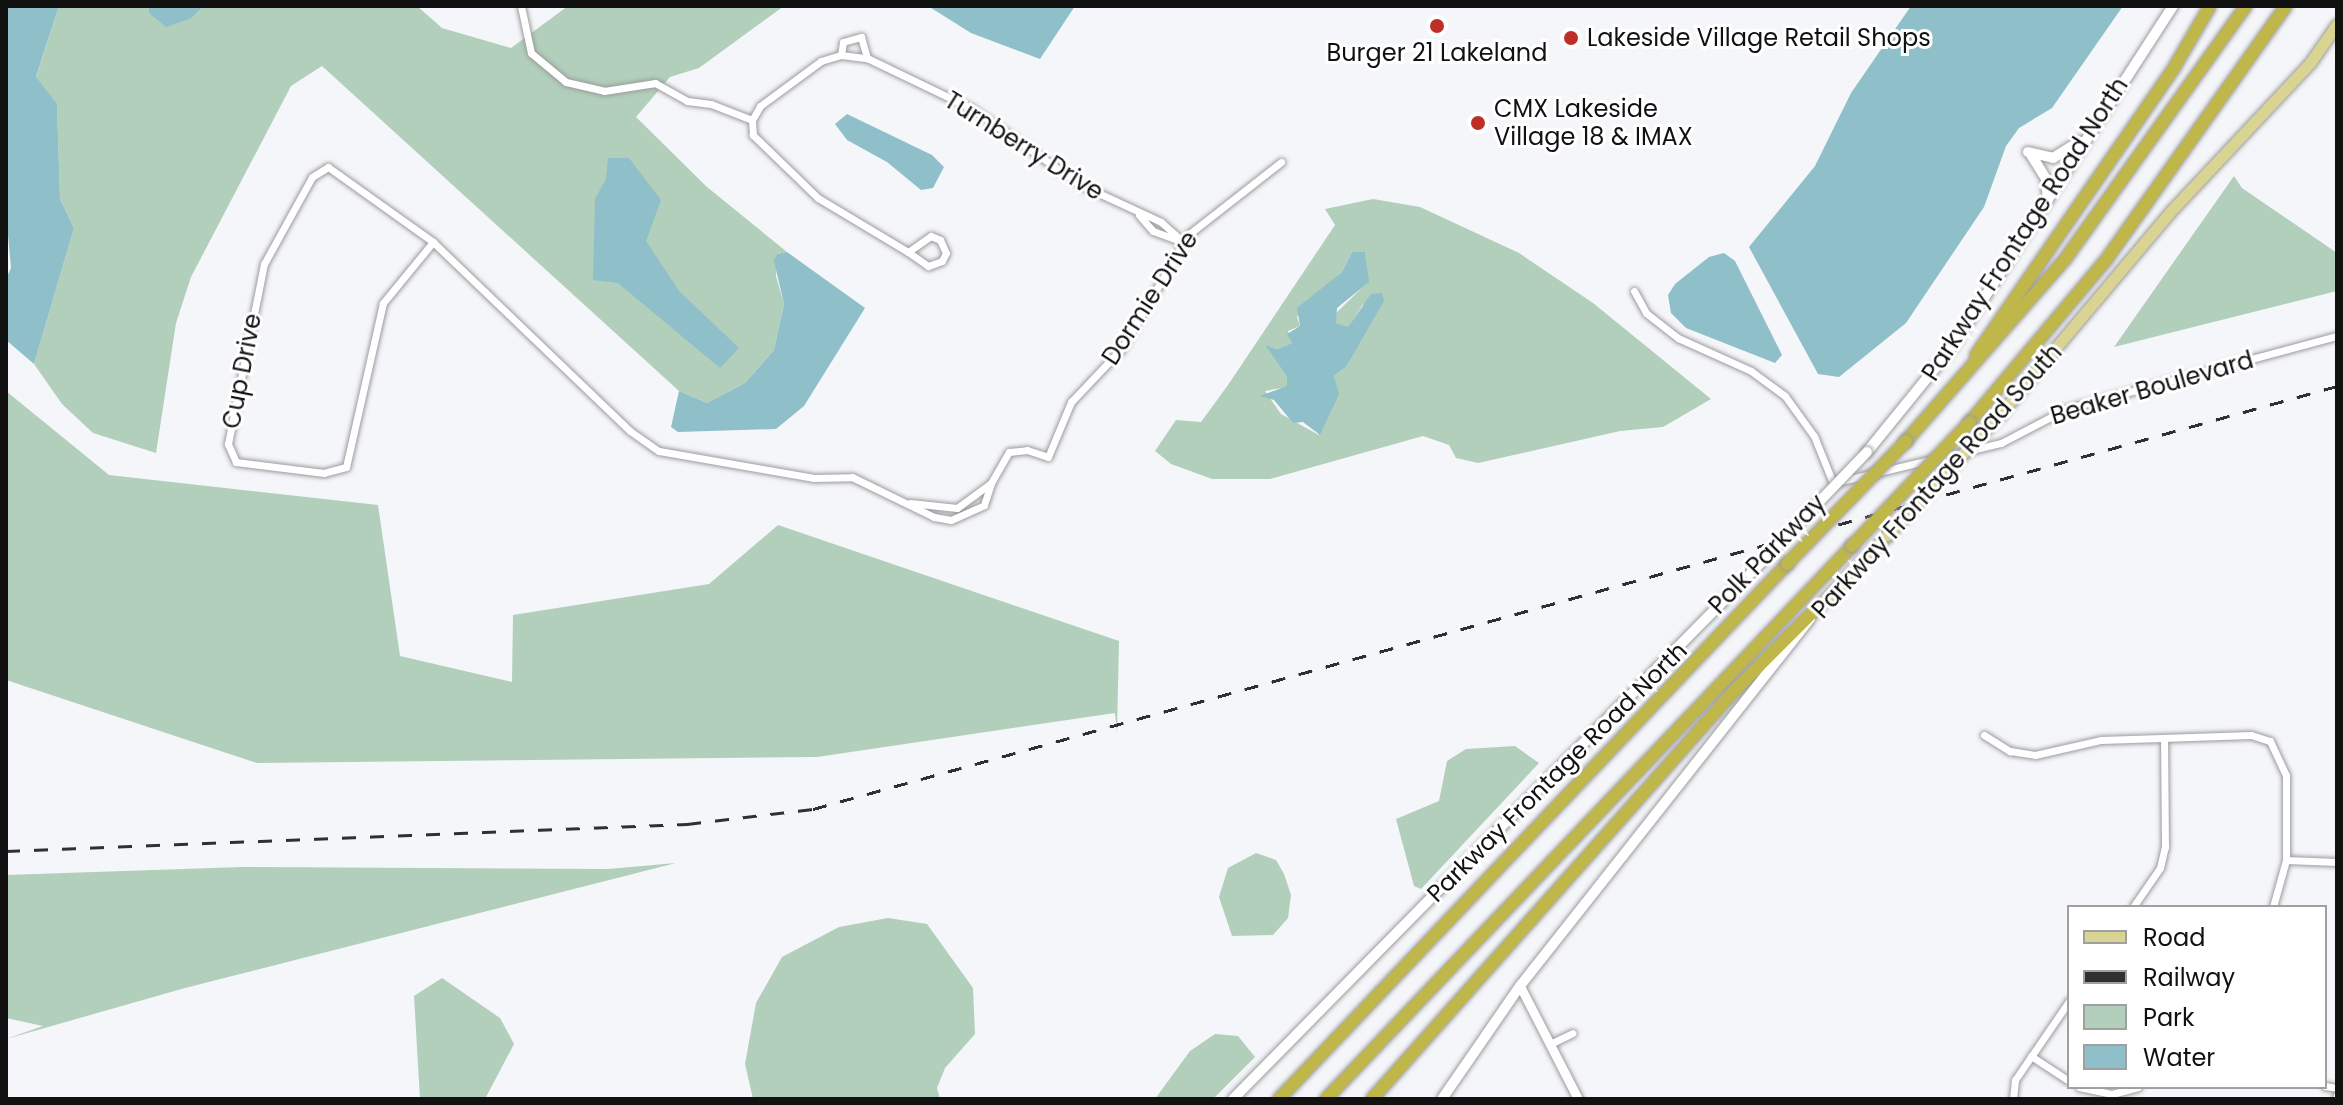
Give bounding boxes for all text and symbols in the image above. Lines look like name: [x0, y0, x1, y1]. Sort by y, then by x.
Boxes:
marker: Burger 21 Lakeland: [1428, 17, 1446, 35]
place label: Lakeside Village Retail Shops: [1587, 24, 1931, 52]
marker: Lakeside Village Retail Shops: [1562, 29, 1580, 47]
place label: Burger 21 Lakeland: [1327, 39, 1547, 67]
street label: Parkway Frontage Road North: [1916, 72, 2134, 386]
street label: Turnberry Drive: [939, 86, 1109, 206]
place label: CMX Lakeside Village 18 & IMAX: [1494, 95, 1693, 151]
marker: CMX Lakeside Village 18 & IMAX: [1469, 114, 1487, 132]
street label: Dormie Drive: [1096, 226, 1204, 370]
street label: Cup Drive: [217, 311, 267, 431]
street label: Parkway Frontage Road South: [1806, 338, 2068, 624]
street label: Beaker Boulevard: [2047, 345, 2257, 431]
street label: Polk Parkway: [1703, 488, 1831, 620]
street label: Parkway Frontage Road North: [1421, 636, 1693, 908]
legend: [2067, 905, 2327, 1089]
text: Road: [2143, 921, 2205, 954]
text: Railway: [2143, 961, 2235, 994]
text: Park: [2143, 1001, 2194, 1034]
text: Water: [2143, 1041, 2215, 1074]

